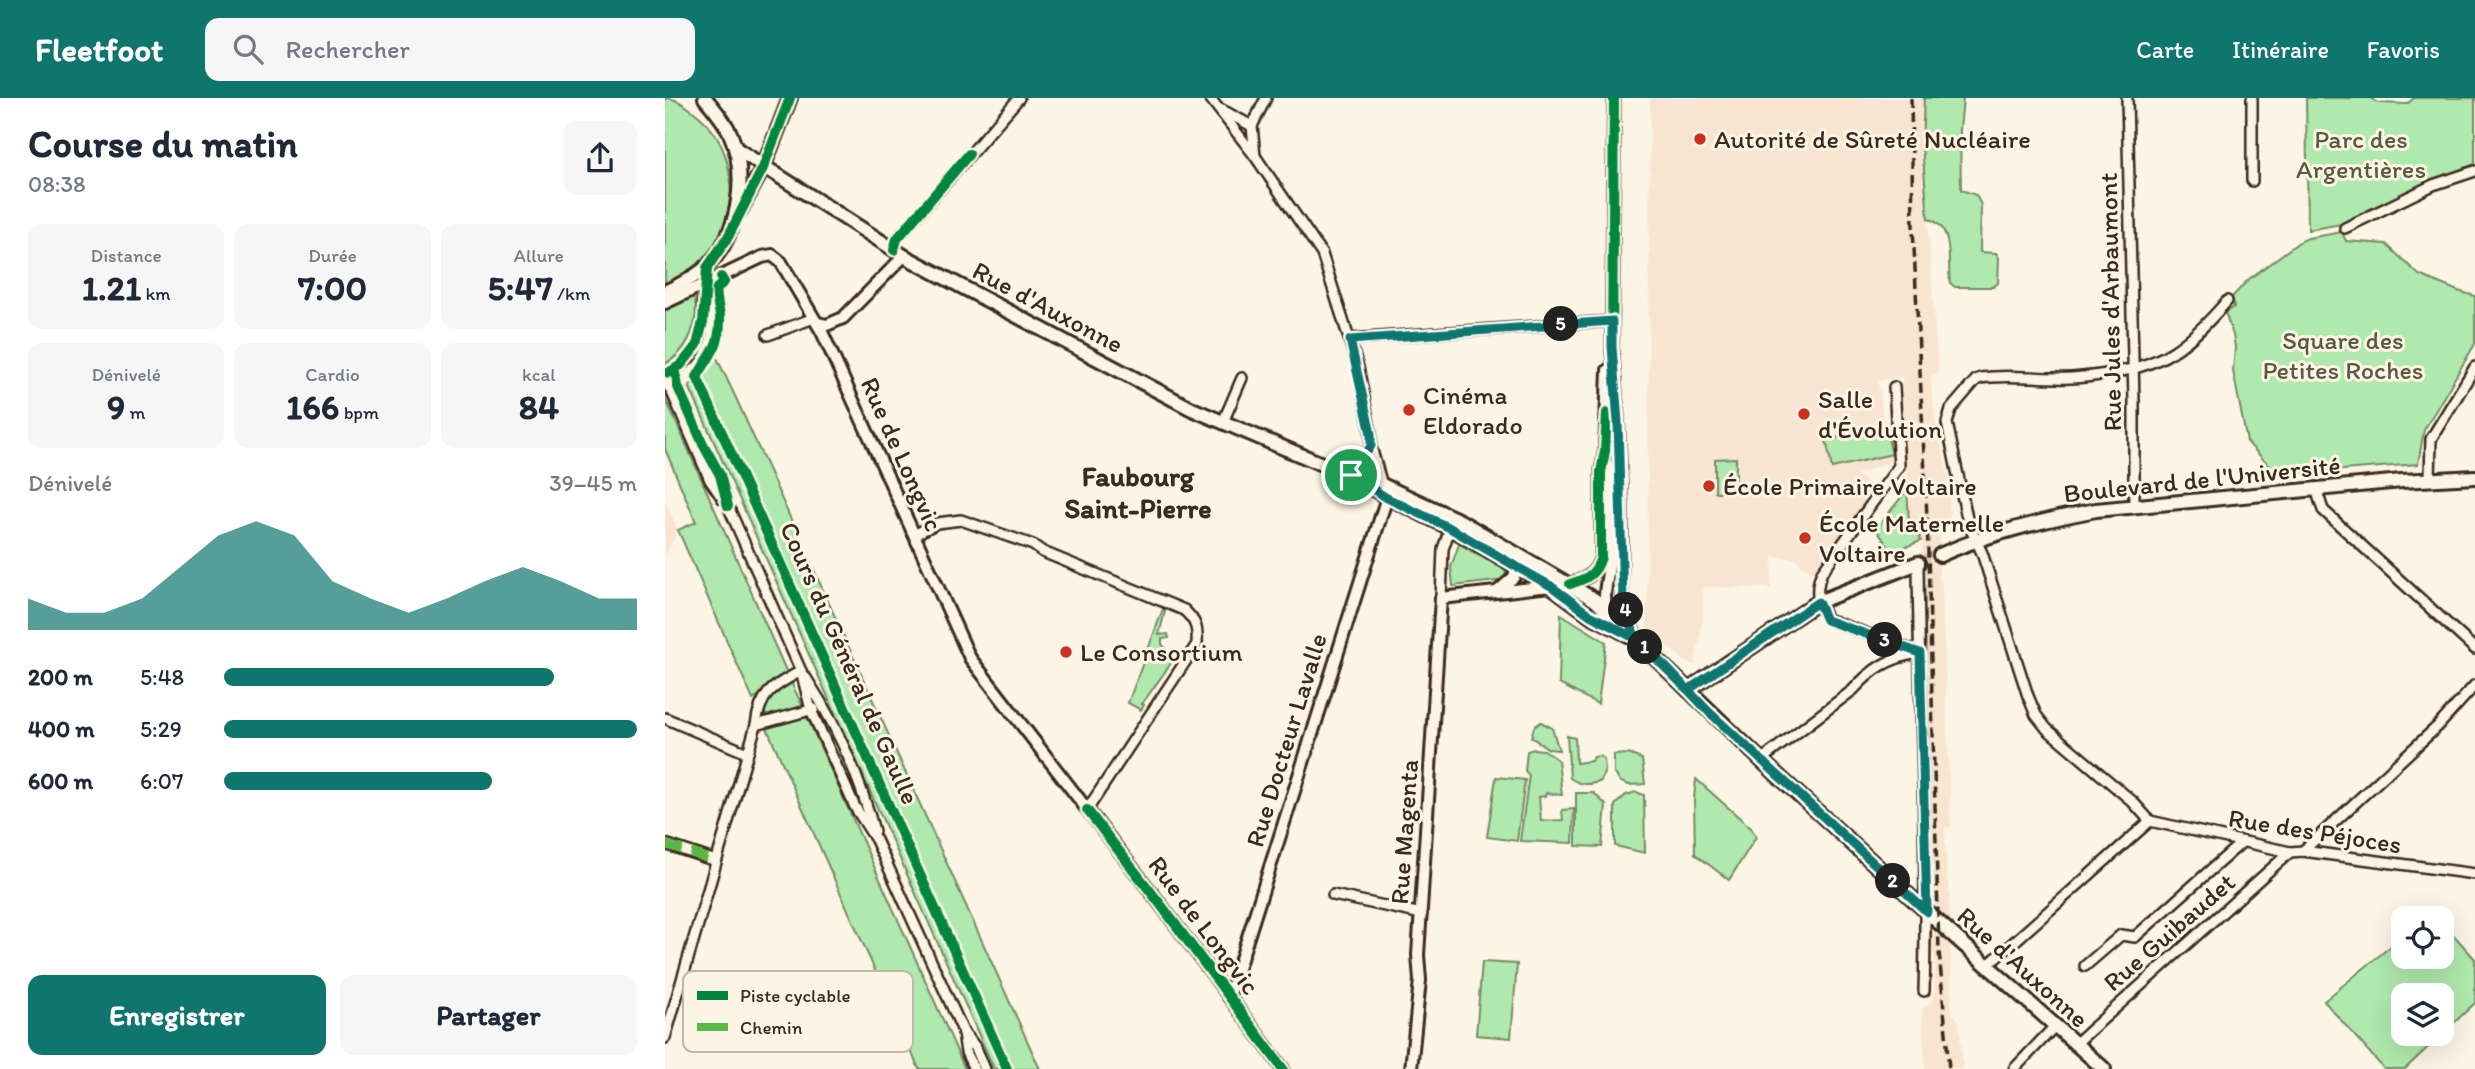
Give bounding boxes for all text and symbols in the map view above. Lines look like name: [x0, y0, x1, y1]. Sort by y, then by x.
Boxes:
search box: [205, 18, 695, 81]
text: Fleetfoot: [35, 30, 163, 69]
icon: search: [229, 30, 267, 68]
text: Rechercher: [285, 33, 410, 65]
text: Carte: [2136, 35, 2194, 64]
text: Itinéraire: [2232, 35, 2329, 64]
text: Favoris: [2367, 35, 2440, 64]
text: Course du matin: [28, 121, 298, 167]
button: share: [563, 121, 637, 195]
place label: Autorité de Sûreté Nucléaire: [1714, 123, 2031, 155]
park label: Parc des Argentières: [2296, 123, 2426, 185]
marker: Autorité de Sûreté Nucléaire: [1692, 131, 1708, 147]
text: 08:38: [28, 170, 86, 198]
street label: Rue Jules d'Arbaumont: [2092, 172, 2128, 432]
text: Distance: [91, 244, 162, 267]
text: Durée: [308, 244, 357, 267]
text: Allure: [514, 244, 564, 267]
street label: Rue d'Auxonne: [967, 254, 1129, 360]
text: 1.21: [82, 267, 141, 309]
text: 7:00: [298, 267, 367, 309]
text: 5:47: [487, 267, 553, 309]
text: km: [141, 282, 171, 305]
text: /km: [553, 282, 590, 305]
pin: 5: [1543, 306, 1579, 342]
text: 5: [1556, 312, 1565, 335]
park label: Square des Petites Roches: [2262, 324, 2424, 386]
text: Dénivelé: [91, 363, 161, 386]
text: Cardio: [305, 363, 360, 386]
text: kcal: [522, 363, 556, 386]
street label: Rue de Longvic: [854, 372, 950, 536]
place label: Cinéma Eldorado: [1423, 379, 1523, 441]
place label: Salle d'Évolution: [1818, 383, 1942, 445]
text: 9: [107, 386, 125, 428]
text: 166: [286, 386, 339, 428]
text: 84: [519, 386, 559, 428]
text: m: [125, 401, 145, 424]
text: bpm: [339, 401, 379, 424]
marker: Cinéma Eldorado: [1401, 402, 1417, 418]
marker: Salle d'Évolution: [1796, 406, 1812, 422]
pin: [1321, 445, 1381, 505]
street label: Boulevard de l'Université: [2062, 449, 2342, 509]
icon: arrive: [1332, 456, 1370, 494]
district label: Faubourg Saint-Pierre: [1064, 459, 1212, 525]
text: Dénivelé: [28, 469, 112, 497]
text: 39–45 m: [549, 469, 637, 497]
place label: École Primaire Voltaire: [1723, 470, 1977, 502]
marker: École Primaire Voltaire: [1701, 478, 1717, 494]
place label: École Maternelle Voltaire: [1819, 507, 2004, 569]
street label: Cours du Général de Gaulle: [773, 517, 927, 809]
marker: École Maternelle Voltaire: [1797, 530, 1813, 546]
pin: 4: [1609, 592, 1643, 628]
text: 4: [1620, 598, 1631, 621]
pin: 3: [1867, 622, 1903, 658]
text: 3: [1879, 628, 1890, 651]
street label: Rue Docteur Lavalle: [1238, 629, 1334, 851]
pin: 1: [1627, 630, 1663, 664]
text: 1: [1640, 635, 1649, 658]
place label: Le Consortium: [1080, 636, 1243, 668]
marker: Le Consortium: [1058, 644, 1074, 660]
text: 200 m: [28, 663, 93, 691]
text: 5:48: [140, 663, 184, 691]
text: 400 m: [28, 715, 95, 743]
text: 5:29: [140, 715, 182, 743]
street label: Rue Magenta: [1383, 758, 1425, 905]
text: 600 m: [28, 767, 93, 795]
text: 6:07: [140, 767, 183, 795]
street label: Rue des Péjoces: [2226, 802, 2404, 860]
street label: Rue de Longvic: [1142, 849, 1267, 1001]
pin: 2: [1875, 864, 1911, 898]
street label: Rue Guibaudet: [2097, 866, 2242, 998]
text: 2: [1888, 869, 1898, 892]
street label: Rue d'Auxonne: [1951, 900, 2095, 1034]
map controls: [2391, 906, 2454, 1046]
button: locate: [2391, 906, 2454, 969]
legend: [683, 971, 913, 1052]
button: Enregistrer: [28, 975, 326, 1055]
button: Partager: [340, 975, 637, 1055]
button: layers: [2391, 983, 2454, 1046]
text: Piste cyclable: [740, 984, 851, 1007]
text: Chemin: [740, 1016, 803, 1039]

